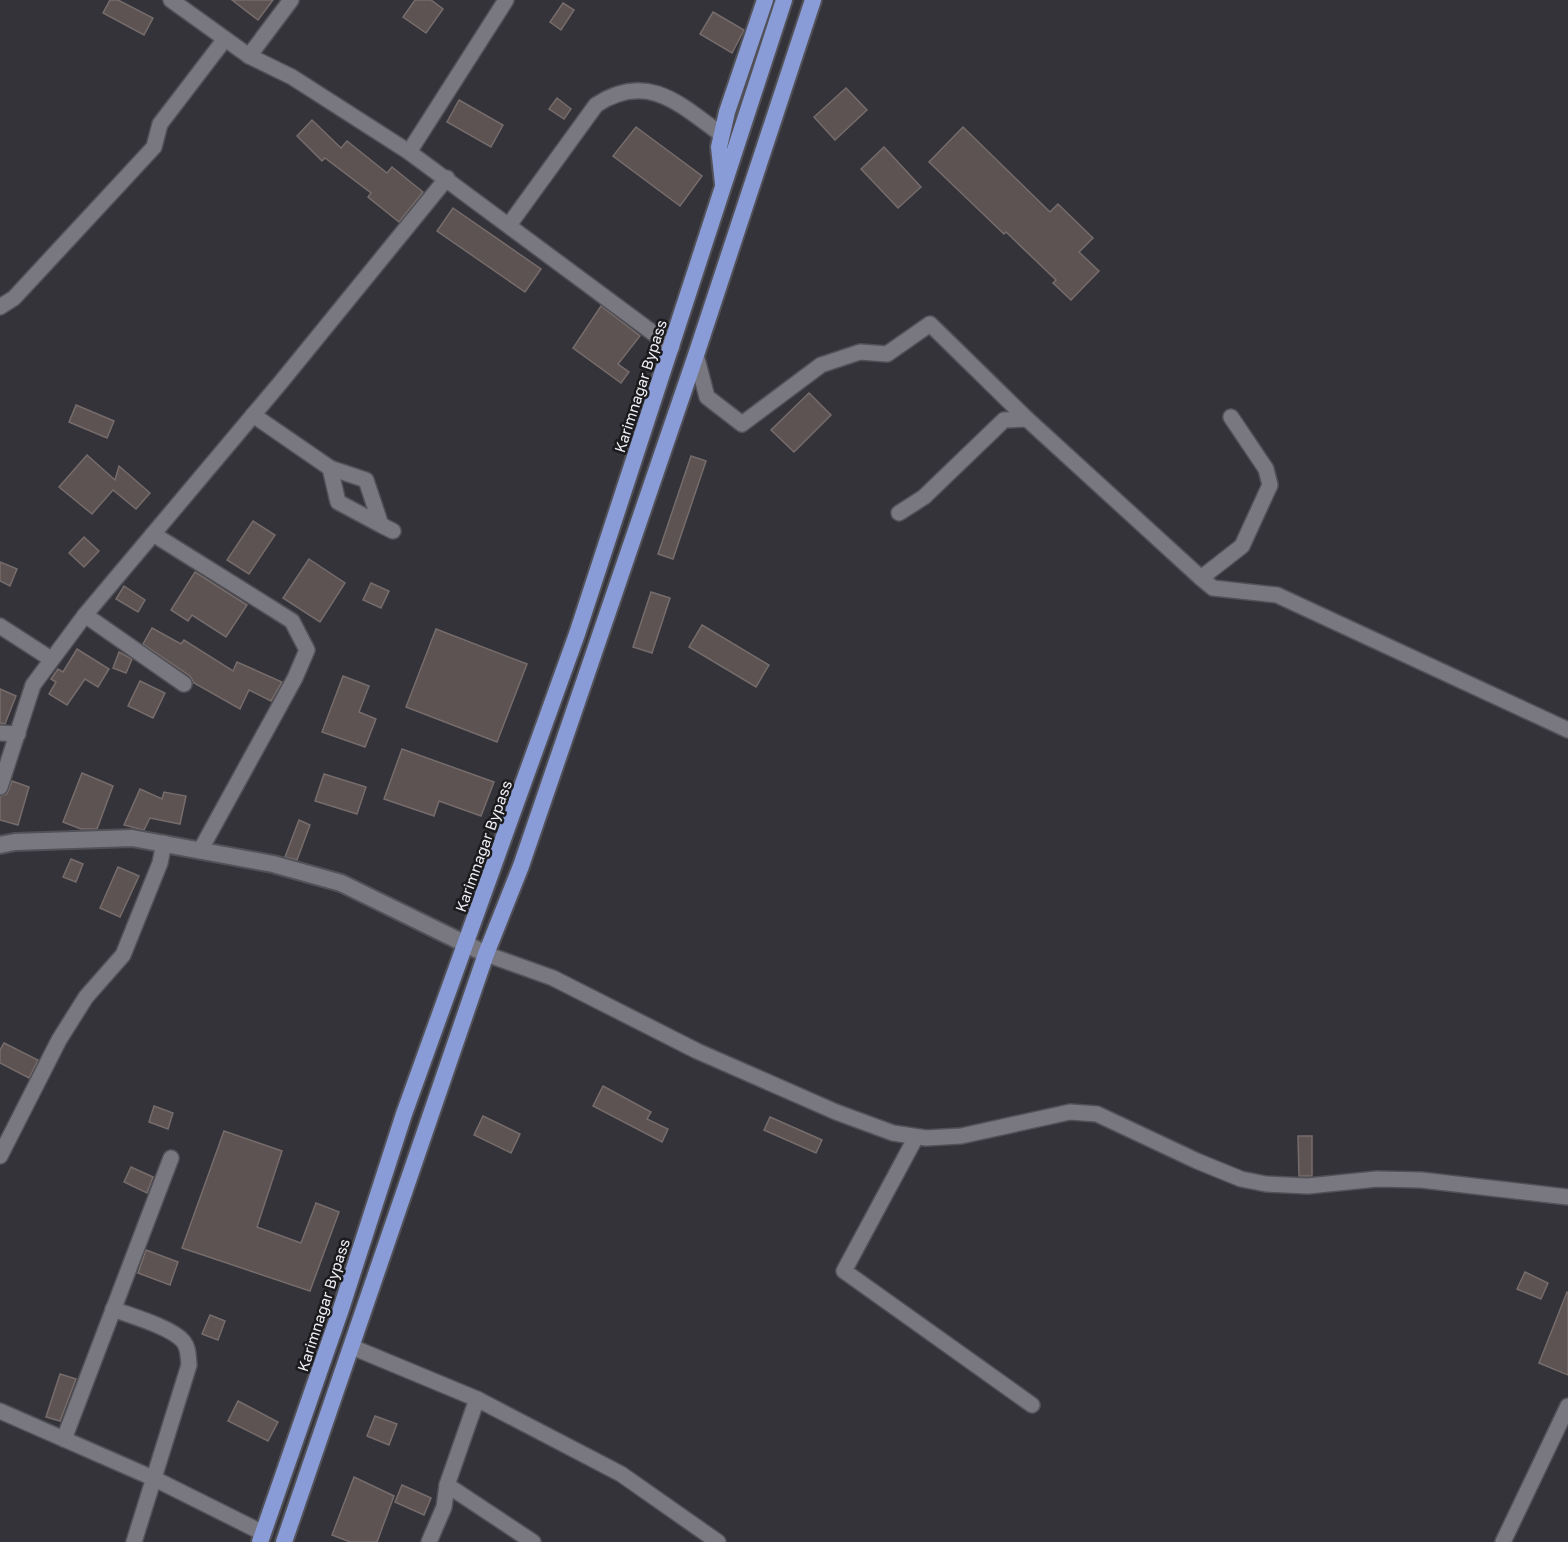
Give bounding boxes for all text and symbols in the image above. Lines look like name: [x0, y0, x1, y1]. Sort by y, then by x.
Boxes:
street label: Karimnagar Bypass: [610, 317, 670, 455]
street label: Karimnagar Bypass: [451, 778, 515, 914]
street label: Karimnagar Bypass: [293, 1236, 353, 1374]

